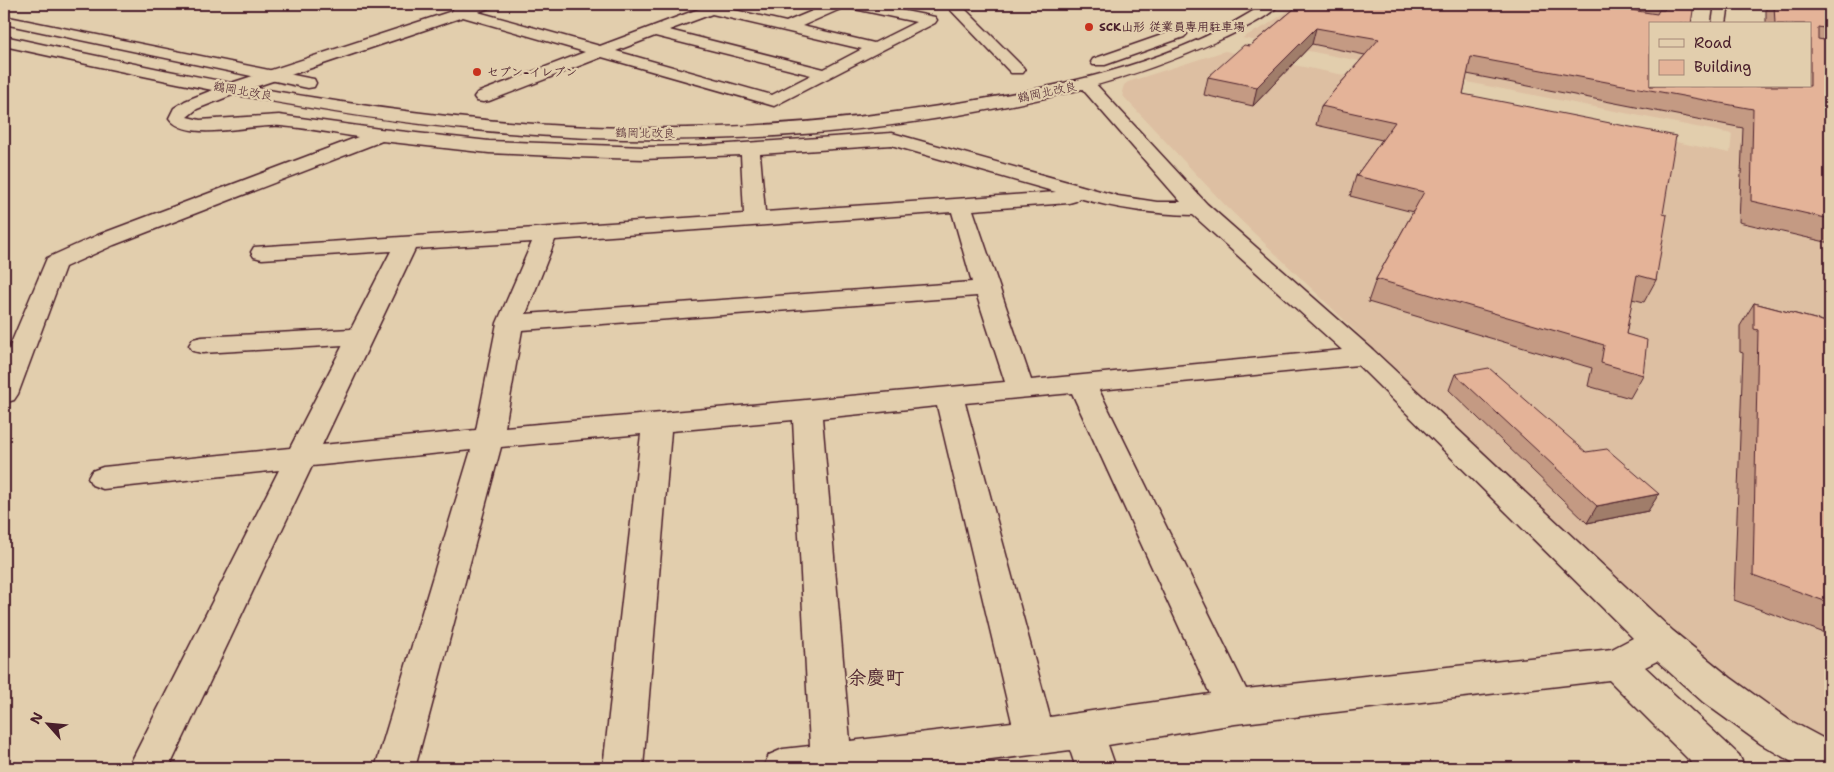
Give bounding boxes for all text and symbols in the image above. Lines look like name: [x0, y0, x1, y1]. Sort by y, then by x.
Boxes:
place label: SCK山形 従業員専用駐車場: [1099, 19, 1245, 35]
marker: SCK山形 従業員専用駐車場: [1083, 21, 1095, 33]
legend: [1649, 22, 1812, 88]
text: Road: [1694, 33, 1732, 53]
text: Building: [1694, 57, 1751, 77]
place label: セブン-イレブン: [487, 64, 577, 80]
marker: セブン-イレブン: [471, 66, 483, 78]
street label: 鶴岡北改良: [212, 78, 274, 104]
street label: 鶴岡北改良: [1016, 78, 1078, 106]
street label: 鶴岡北改良: [615, 124, 675, 142]
district label: 余慶町: [847, 665, 905, 690]
north arrow: [22, 700, 72, 750]
text: N: [26, 709, 47, 727]

